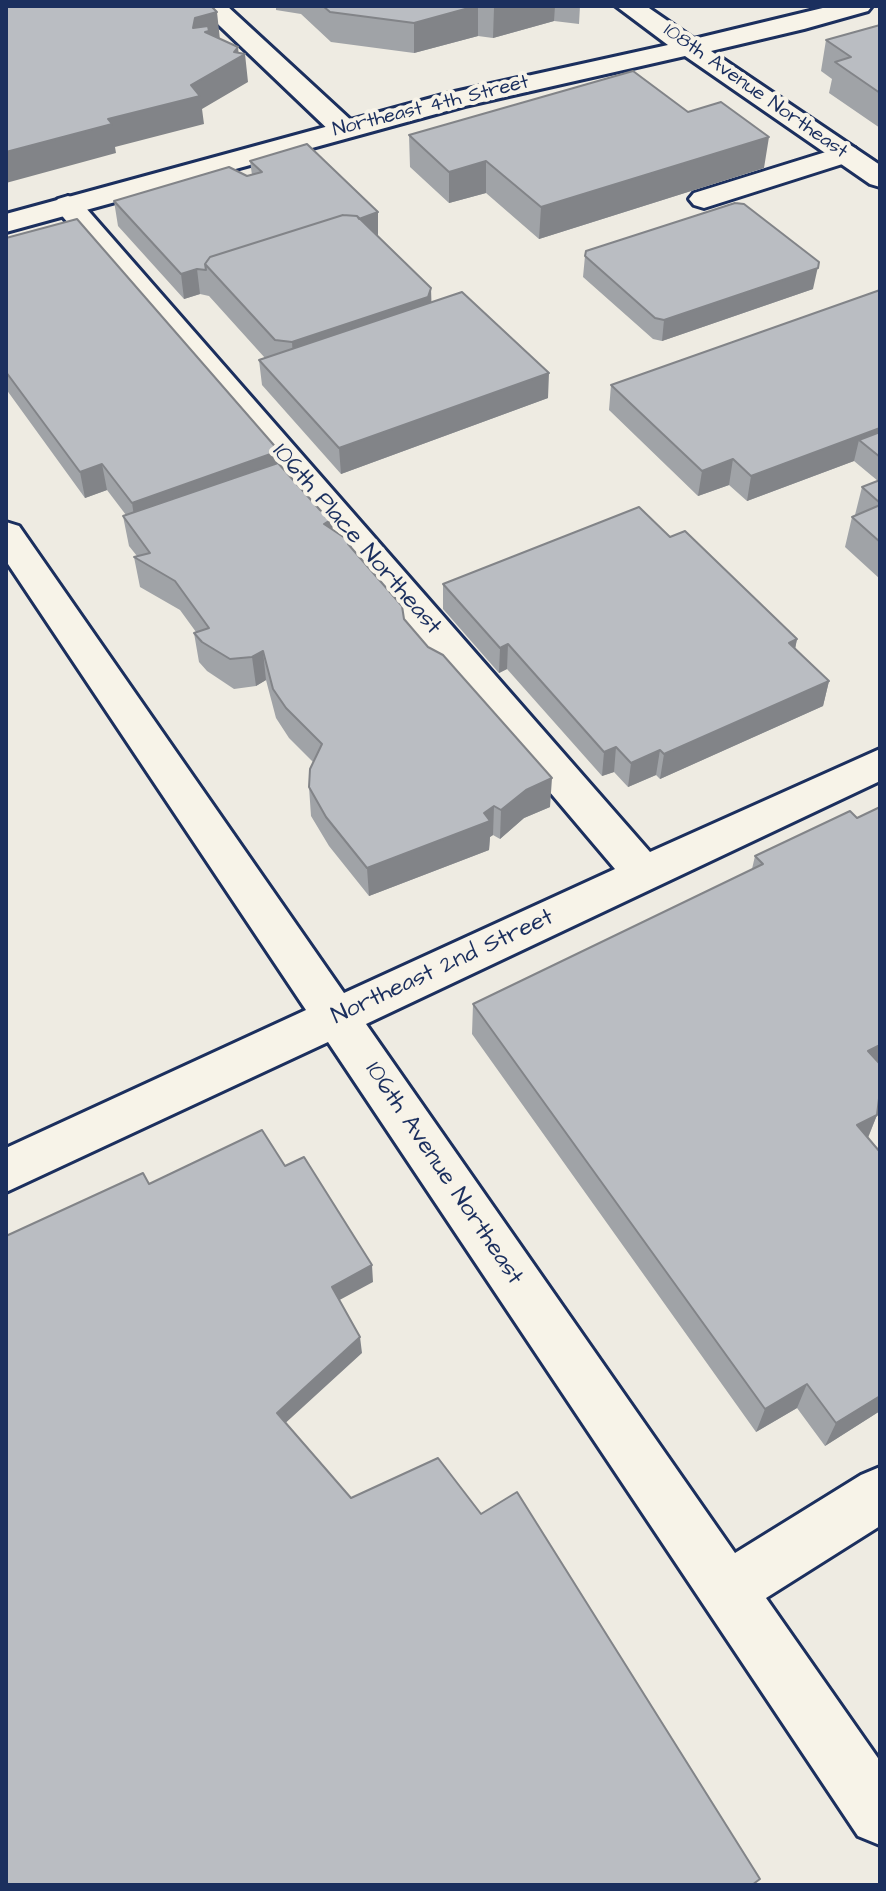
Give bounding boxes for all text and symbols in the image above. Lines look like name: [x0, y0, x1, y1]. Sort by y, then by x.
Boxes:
street label: 108th Avenue Northeast: [658, 19, 852, 165]
street label: Northeast 4th Street: [330, 71, 532, 143]
street label: 106th Place Northeast: [265, 439, 447, 641]
street label: Northeast 2nd Street: [327, 904, 559, 1032]
street label: 106th Avenue Northeast: [358, 1057, 528, 1291]

